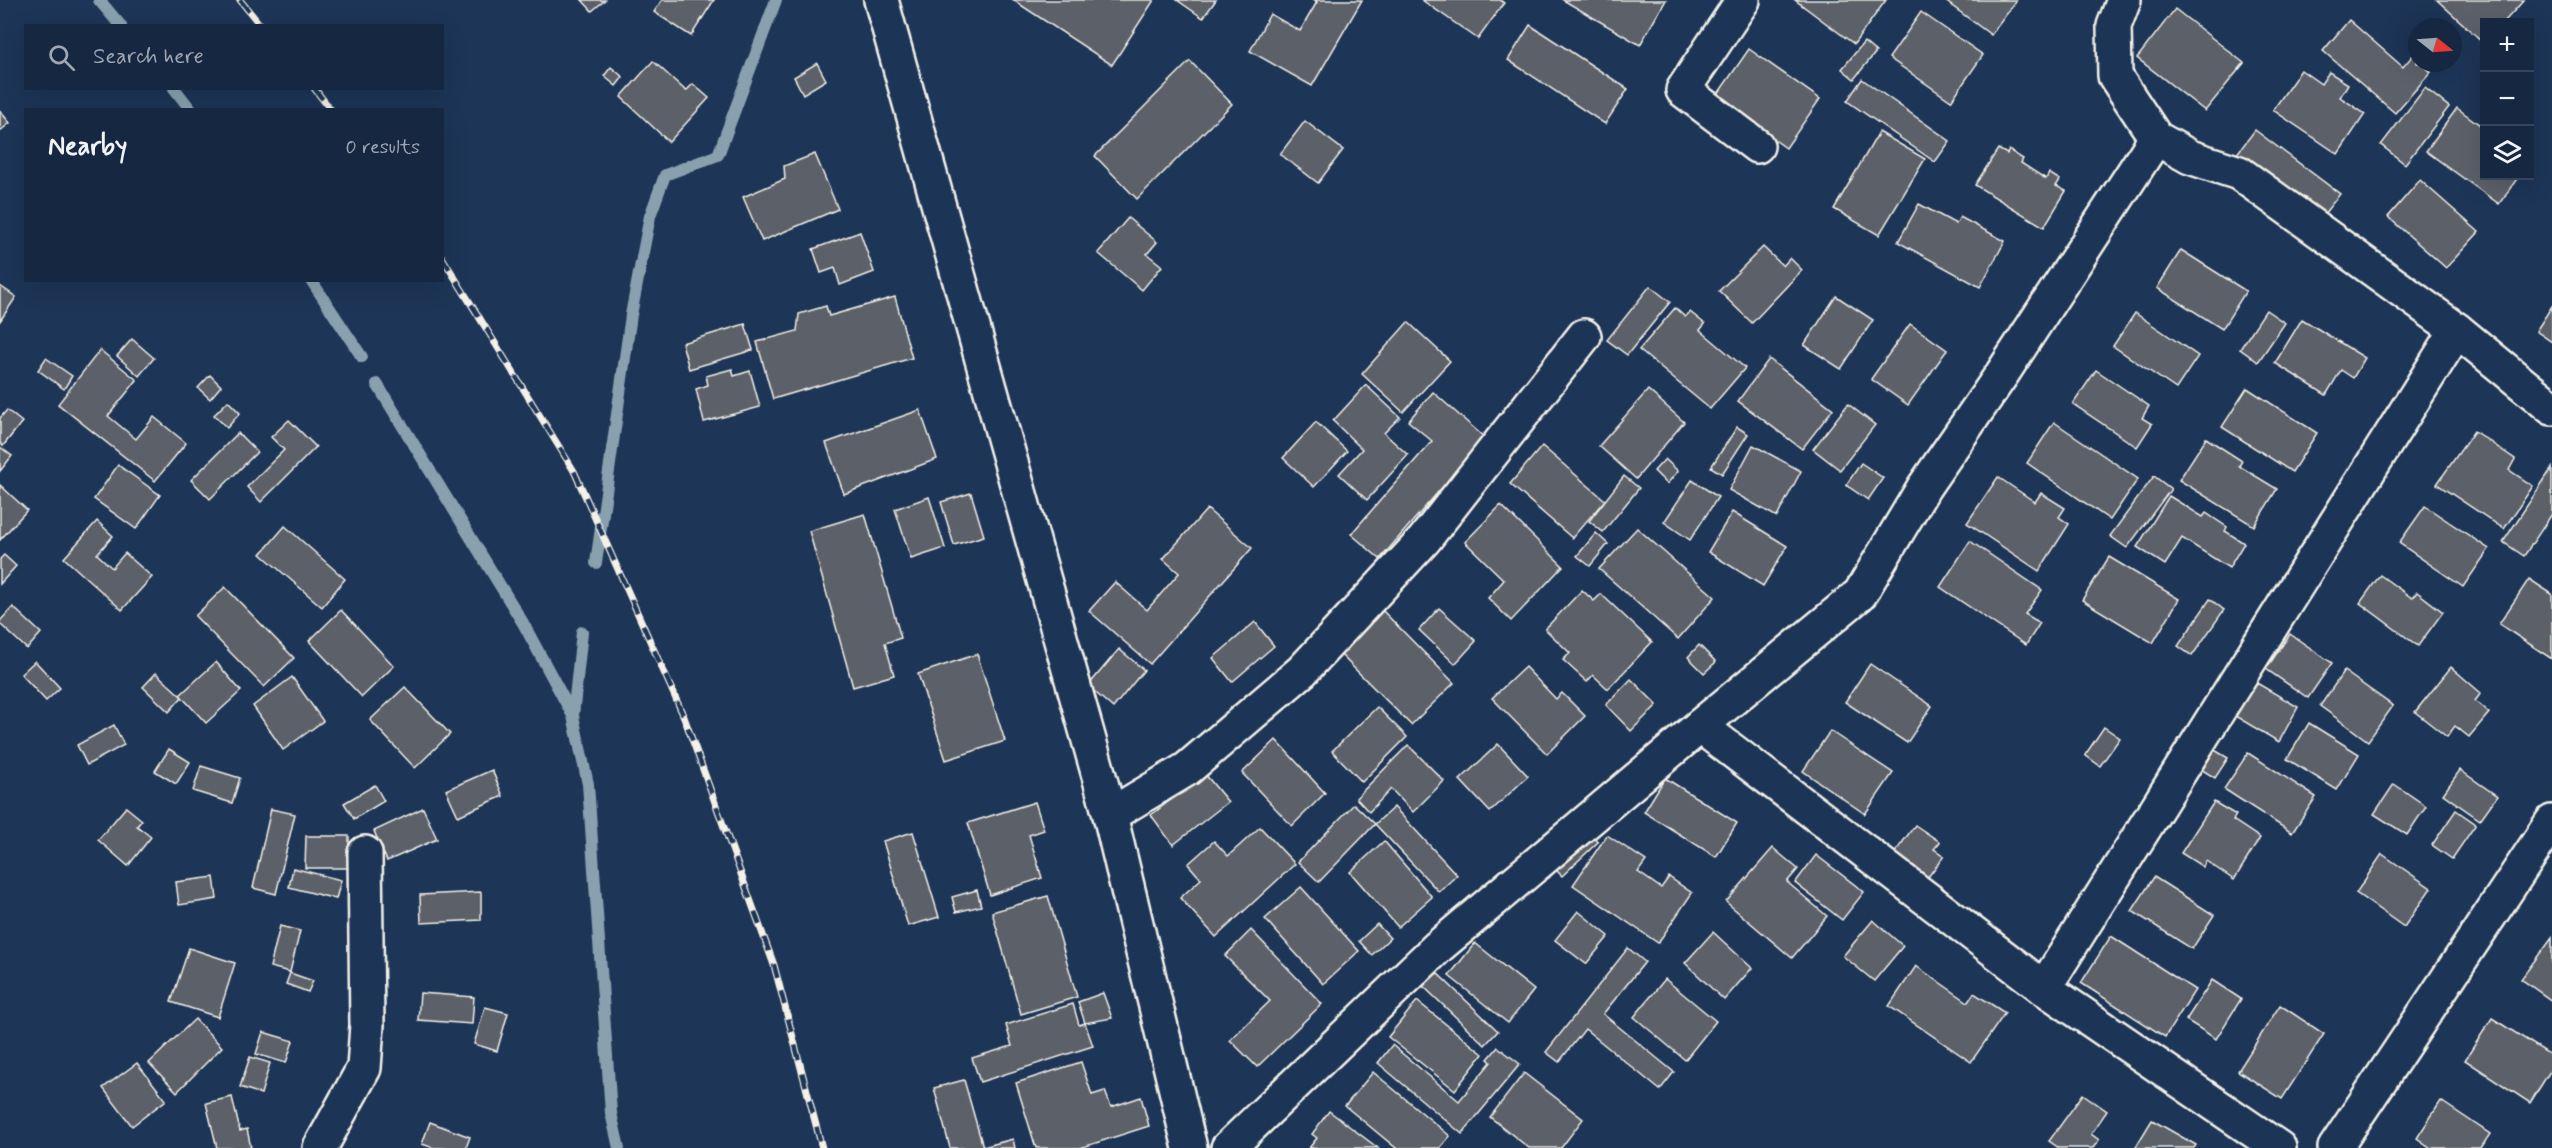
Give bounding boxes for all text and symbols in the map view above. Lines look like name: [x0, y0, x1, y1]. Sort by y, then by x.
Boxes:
north arrow: [2408, 18, 2462, 72]
map controls: [2480, 18, 2534, 180]
button: +: [2480, 18, 2534, 72]
search box: [24, 24, 444, 90]
icon: search: [45, 41, 78, 74]
text: Search here: [93, 43, 204, 71]
button: −: [2480, 72, 2534, 126]
button: layers: [2480, 126, 2534, 180]
text: Nearby: [48, 130, 127, 164]
text: 0 results: [346, 134, 420, 161]

